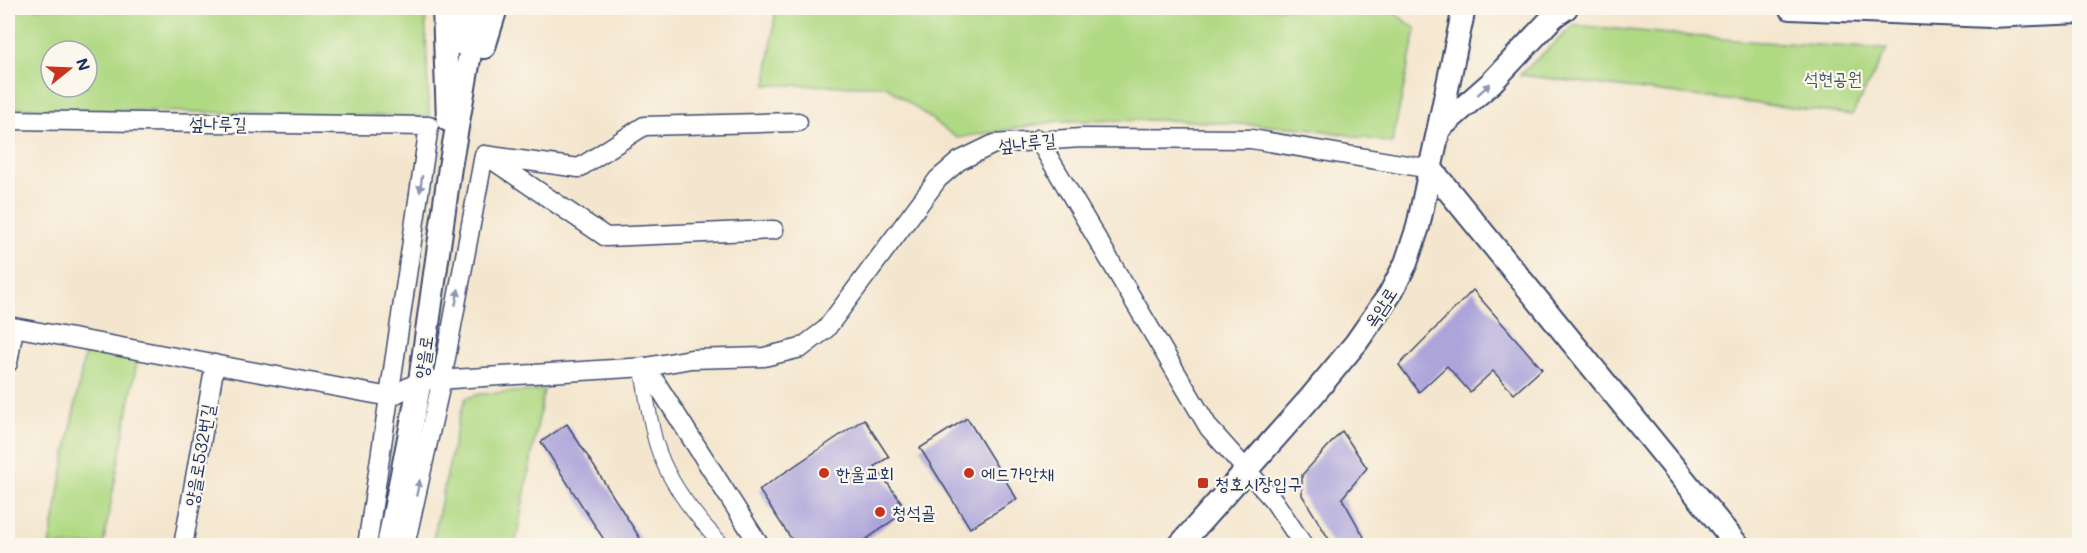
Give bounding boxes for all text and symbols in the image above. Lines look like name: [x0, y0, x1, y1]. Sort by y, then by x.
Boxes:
north arrow: [39, 39, 99, 99]
text: N: [72, 55, 96, 73]
park label: 석현공원: [1804, 66, 1862, 90]
one-way arrow: [1476, 83, 1491, 96]
street label: 섶나루길: [189, 110, 248, 136]
street label: 섶나루길: [997, 127, 1058, 157]
one-way arrow: [416, 175, 425, 194]
street label: 옥암로: [1358, 282, 1402, 332]
one-way arrow: [453, 288, 462, 307]
street label: 양을로: [408, 334, 438, 380]
street label: 양을로532번길: [178, 401, 220, 508]
place label: 한울교회: [836, 461, 894, 485]
place label: 에드가안채: [981, 461, 1054, 485]
marker: 한울교회: [817, 466, 831, 480]
marker: 에드가안채: [962, 466, 976, 480]
place label: 청호시장입구: [1215, 471, 1302, 495]
marker: 청호시장입구: [1196, 476, 1210, 490]
one-way arrow: [413, 479, 423, 498]
place label: 청석골: [892, 500, 935, 524]
marker: 청석골: [873, 505, 887, 519]

